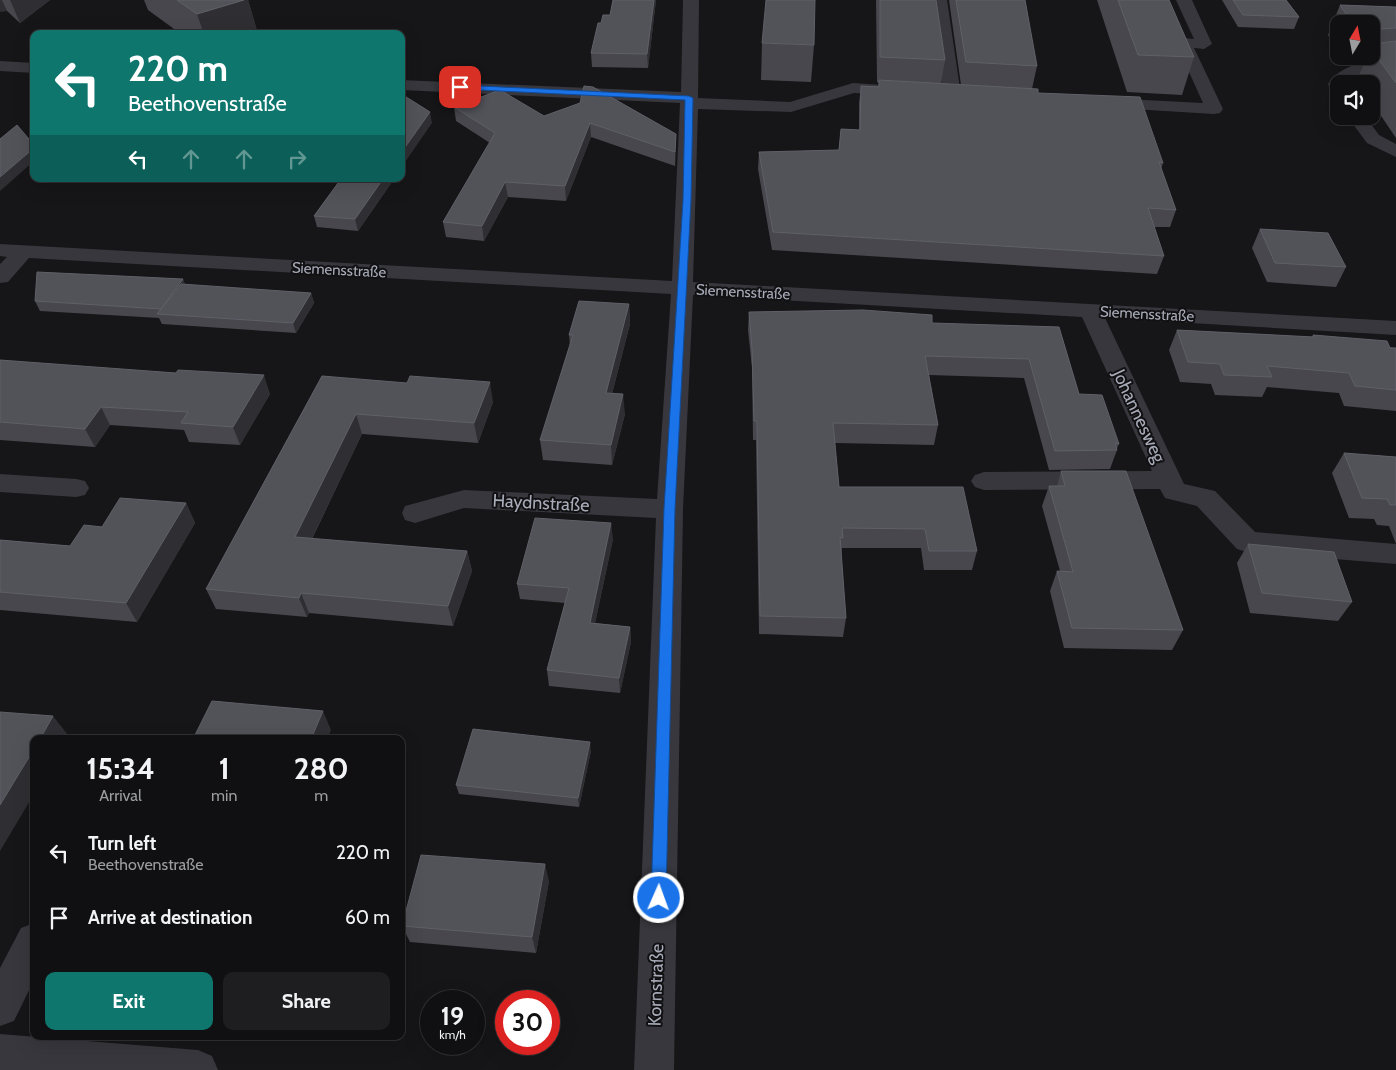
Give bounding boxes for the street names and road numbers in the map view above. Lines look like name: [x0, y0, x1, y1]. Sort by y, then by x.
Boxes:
street label: Siemensstraße: [291, 259, 387, 281]
street label: Siemensstraße: [695, 281, 791, 303]
street label: Siemensstraße: [1099, 303, 1195, 325]
street label: Johannesweg: [1107, 365, 1171, 467]
street label: Haydnstraße: [492, 489, 590, 517]
street label: Kornstraße: [644, 943, 668, 1027]

